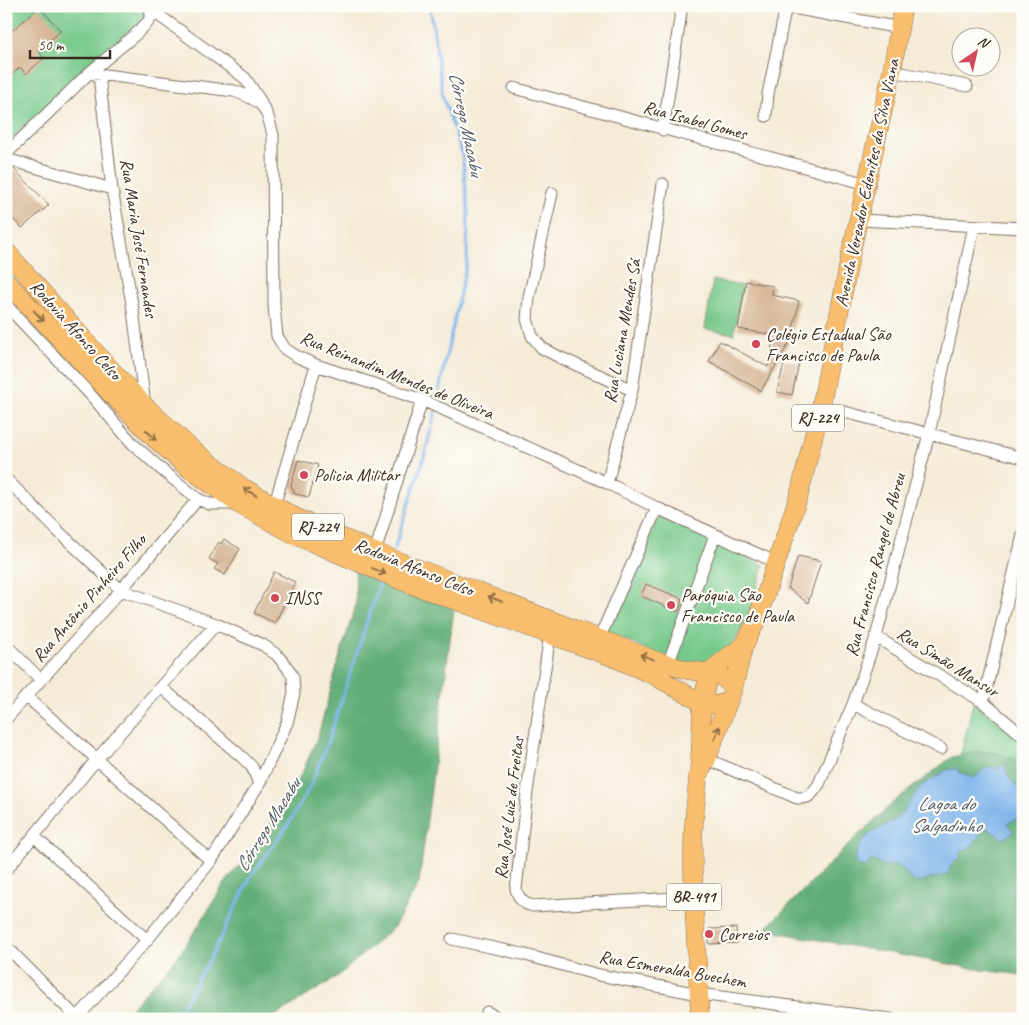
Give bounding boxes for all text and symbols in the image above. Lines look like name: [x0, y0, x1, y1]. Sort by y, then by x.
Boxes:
scale bar: [30, 28, 110, 60]
north arrow: [952, 28, 1002, 78]
text: N: [975, 32, 993, 52]
text: 50 m: [38, 36, 65, 55]
street label: Avenida Vereador Edenites da Silva Viana: [830, 56, 904, 309]
water label: Córrego Macabu: [443, 70, 489, 181]
street label: Rua Isabel Gomes: [641, 96, 751, 145]
street label: Rua Maria José Fernandes: [116, 157, 163, 321]
street label: Rua Luciana Mendes Sá: [599, 255, 646, 405]
street label: Rodovia Afonso Celso: [26, 276, 128, 385]
one-way arrow: [33, 310, 45, 323]
place label: Colégio Estadual São Francisco de Paula: [766, 323, 892, 366]
street label: Rua Reinandim Mendes de Oliveira: [297, 326, 498, 424]
marker: Colégio Estadual São Francisco de Paula: [750, 338, 762, 350]
road number: RJ-224: [792, 404, 844, 432]
one-way arrow: [145, 428, 157, 441]
place label: Policia Militar: [314, 464, 401, 486]
marker: Policia Militar: [298, 469, 310, 481]
street label: Rua Francisco Rangel de Abreu: [840, 470, 910, 659]
one-way arrow: [244, 486, 258, 496]
road number: RJ-224: [292, 514, 344, 540]
street label: Rua Antônio Pinheiro Filho: [27, 528, 152, 667]
street label: Rodovia Afonso Celso: [351, 533, 478, 601]
one-way arrow: [371, 566, 386, 576]
place label: Paróquia São Francisco de Paula: [681, 584, 795, 627]
place label: INSS: [285, 587, 323, 609]
marker: INSS: [269, 592, 281, 604]
one-way arrow: [488, 594, 503, 603]
marker: Paróquia São Francisco de Paula: [665, 599, 677, 611]
street label: Rua Simão Mansur: [893, 622, 1004, 703]
one-way arrow: [639, 652, 655, 661]
one-way arrow: [713, 726, 722, 741]
street label: Rua José Luiz de Freitas: [489, 734, 529, 880]
water label: Córrego Macabu: [230, 771, 308, 876]
water label: Lagoa do Salgadinho: [911, 792, 983, 838]
road number: BR-491: [666, 884, 722, 910]
place label: Correios: [719, 923, 770, 945]
marker: Correios: [703, 928, 715, 940]
street label: Rua Esmeralda Buechem: [597, 945, 750, 993]

